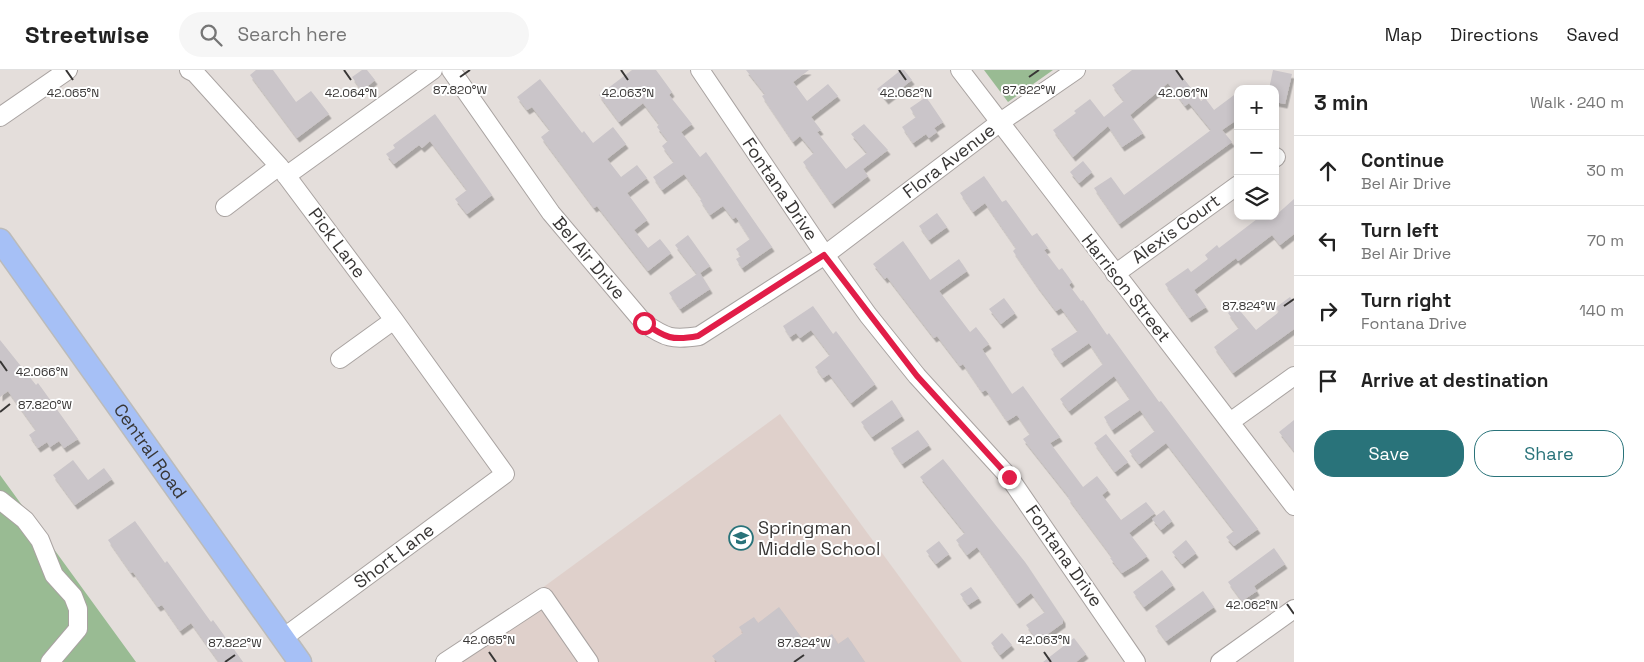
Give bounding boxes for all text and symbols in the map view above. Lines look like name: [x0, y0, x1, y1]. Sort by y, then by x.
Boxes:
search box: [179, 12, 529, 57]
text: Streetwise: [25, 19, 149, 50]
icon: search: [197, 21, 225, 49]
text: Search here: [237, 22, 347, 47]
text: Map: [1385, 23, 1422, 46]
text: Directions: [1450, 23, 1539, 46]
text: Saved: [1567, 23, 1619, 46]
text: 87.820°W: [433, 82, 487, 98]
text: 87.822°W: [1002, 82, 1056, 98]
text: 42.065°N: [47, 85, 99, 101]
text: 42.064°N: [325, 85, 377, 101]
text: 42.063°N: [602, 85, 654, 101]
text: 42.062°N: [880, 85, 932, 101]
text: 42.061°N: [1158, 85, 1208, 101]
map controls: [1234, 85, 1279, 220]
button: +: [1234, 85, 1279, 130]
text: 3 min: [1314, 89, 1369, 116]
text: Walk · 240 m: [1530, 92, 1624, 113]
street label: Flora Avenue: [898, 118, 1000, 203]
button: −: [1234, 130, 1279, 175]
street label: Fontana Drive: [738, 133, 823, 245]
text: Continue: [1361, 148, 1444, 173]
icon: ahead: [1314, 157, 1342, 185]
text: 30 m: [1586, 160, 1624, 181]
text: Bel Air Drive: [1361, 173, 1451, 194]
button: layers: [1234, 175, 1279, 220]
street label: Alexis Court: [1127, 189, 1224, 268]
street label: Pick Lane: [303, 203, 371, 282]
street label: Bel Air Drive: [548, 211, 631, 304]
text: Turn left: [1361, 218, 1439, 243]
icon: left: [1314, 227, 1342, 255]
street label: Harrison Street: [1077, 229, 1176, 347]
text: 70 m: [1587, 230, 1624, 251]
text: Bel Air Drive: [1361, 243, 1451, 264]
text: Turn right: [1361, 288, 1451, 313]
icon: right: [1314, 297, 1342, 325]
text: 87.824°W: [1222, 298, 1276, 314]
text: 140 m: [1579, 300, 1624, 321]
route start: [633, 312, 656, 335]
text: Fontana Drive: [1361, 313, 1467, 334]
text: 42.066°N: [16, 364, 68, 380]
icon: arrive: [1314, 367, 1342, 395]
text: Arrive at destination: [1361, 368, 1549, 393]
text: 87.820°W: [18, 397, 72, 413]
street label: Central Road: [109, 399, 192, 503]
button: Save: [1314, 430, 1464, 477]
button: Share: [1474, 430, 1624, 477]
route end: [998, 466, 1021, 489]
street label: Fontana Drive: [1021, 500, 1108, 611]
place label: Springman Middle School: [758, 516, 880, 560]
street label: Short Lane: [349, 518, 438, 593]
school or university icon: Springman Middle School: [728, 525, 754, 551]
text: 42.062°N: [1226, 597, 1278, 613]
text: 42.065°N: [463, 632, 515, 648]
text: 42.063°N: [1018, 632, 1070, 648]
text: 87.822°W: [208, 635, 262, 651]
text: 87.824°W: [777, 635, 831, 651]

